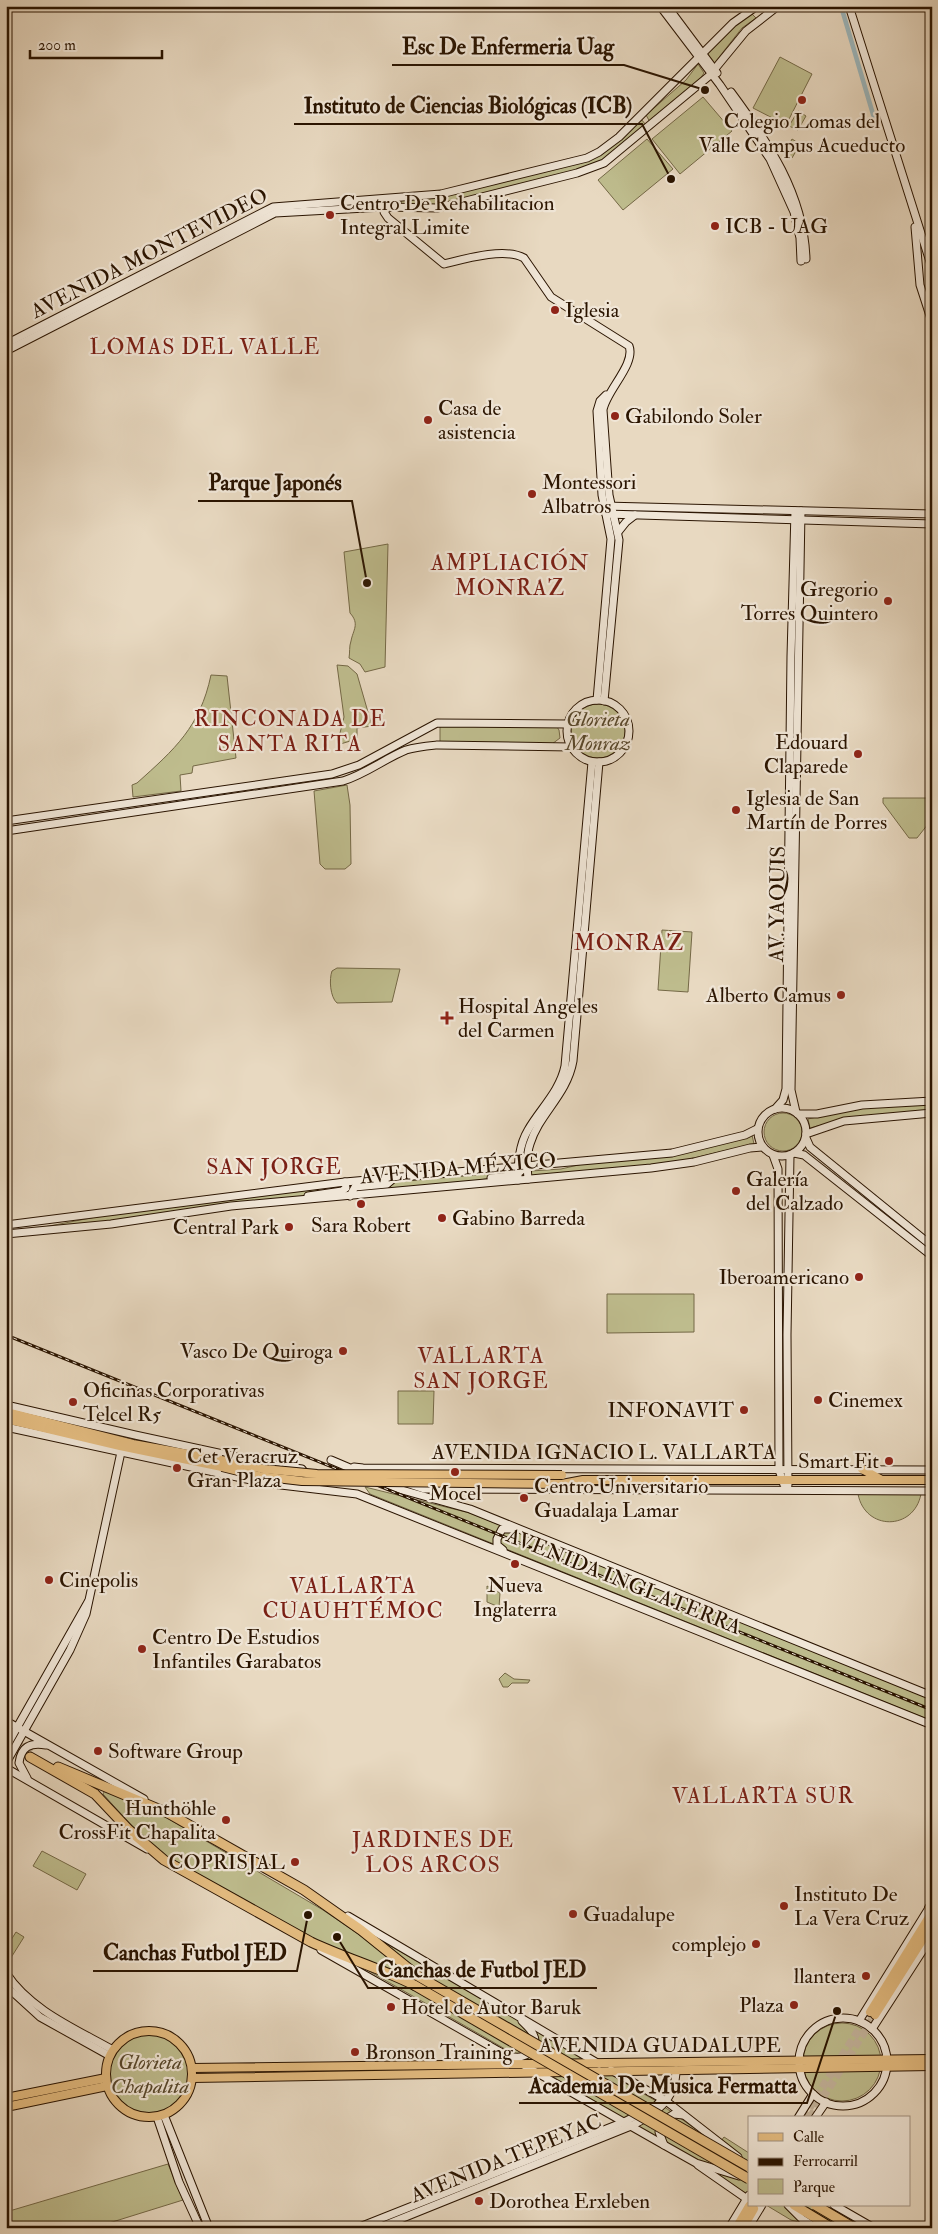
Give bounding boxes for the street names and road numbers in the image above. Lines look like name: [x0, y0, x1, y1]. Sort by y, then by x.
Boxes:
street label: AVENIDA MONTEVIDEO: [25, 182, 272, 326]
street label: AV. YAQUIS: [763, 846, 792, 963]
street label: AVENIDA MÉXICO: [358, 1146, 557, 1191]
street label: AVENIDA IGNACIO L. VALLARTA: [431, 1439, 776, 1466]
street label: AVENIDA INGLATERRA: [501, 1522, 745, 1641]
street label: AVENIDA GUADALUPE: [538, 2032, 781, 2059]
street label: AVENIDA TEPEYAC: [406, 2108, 606, 2210]

